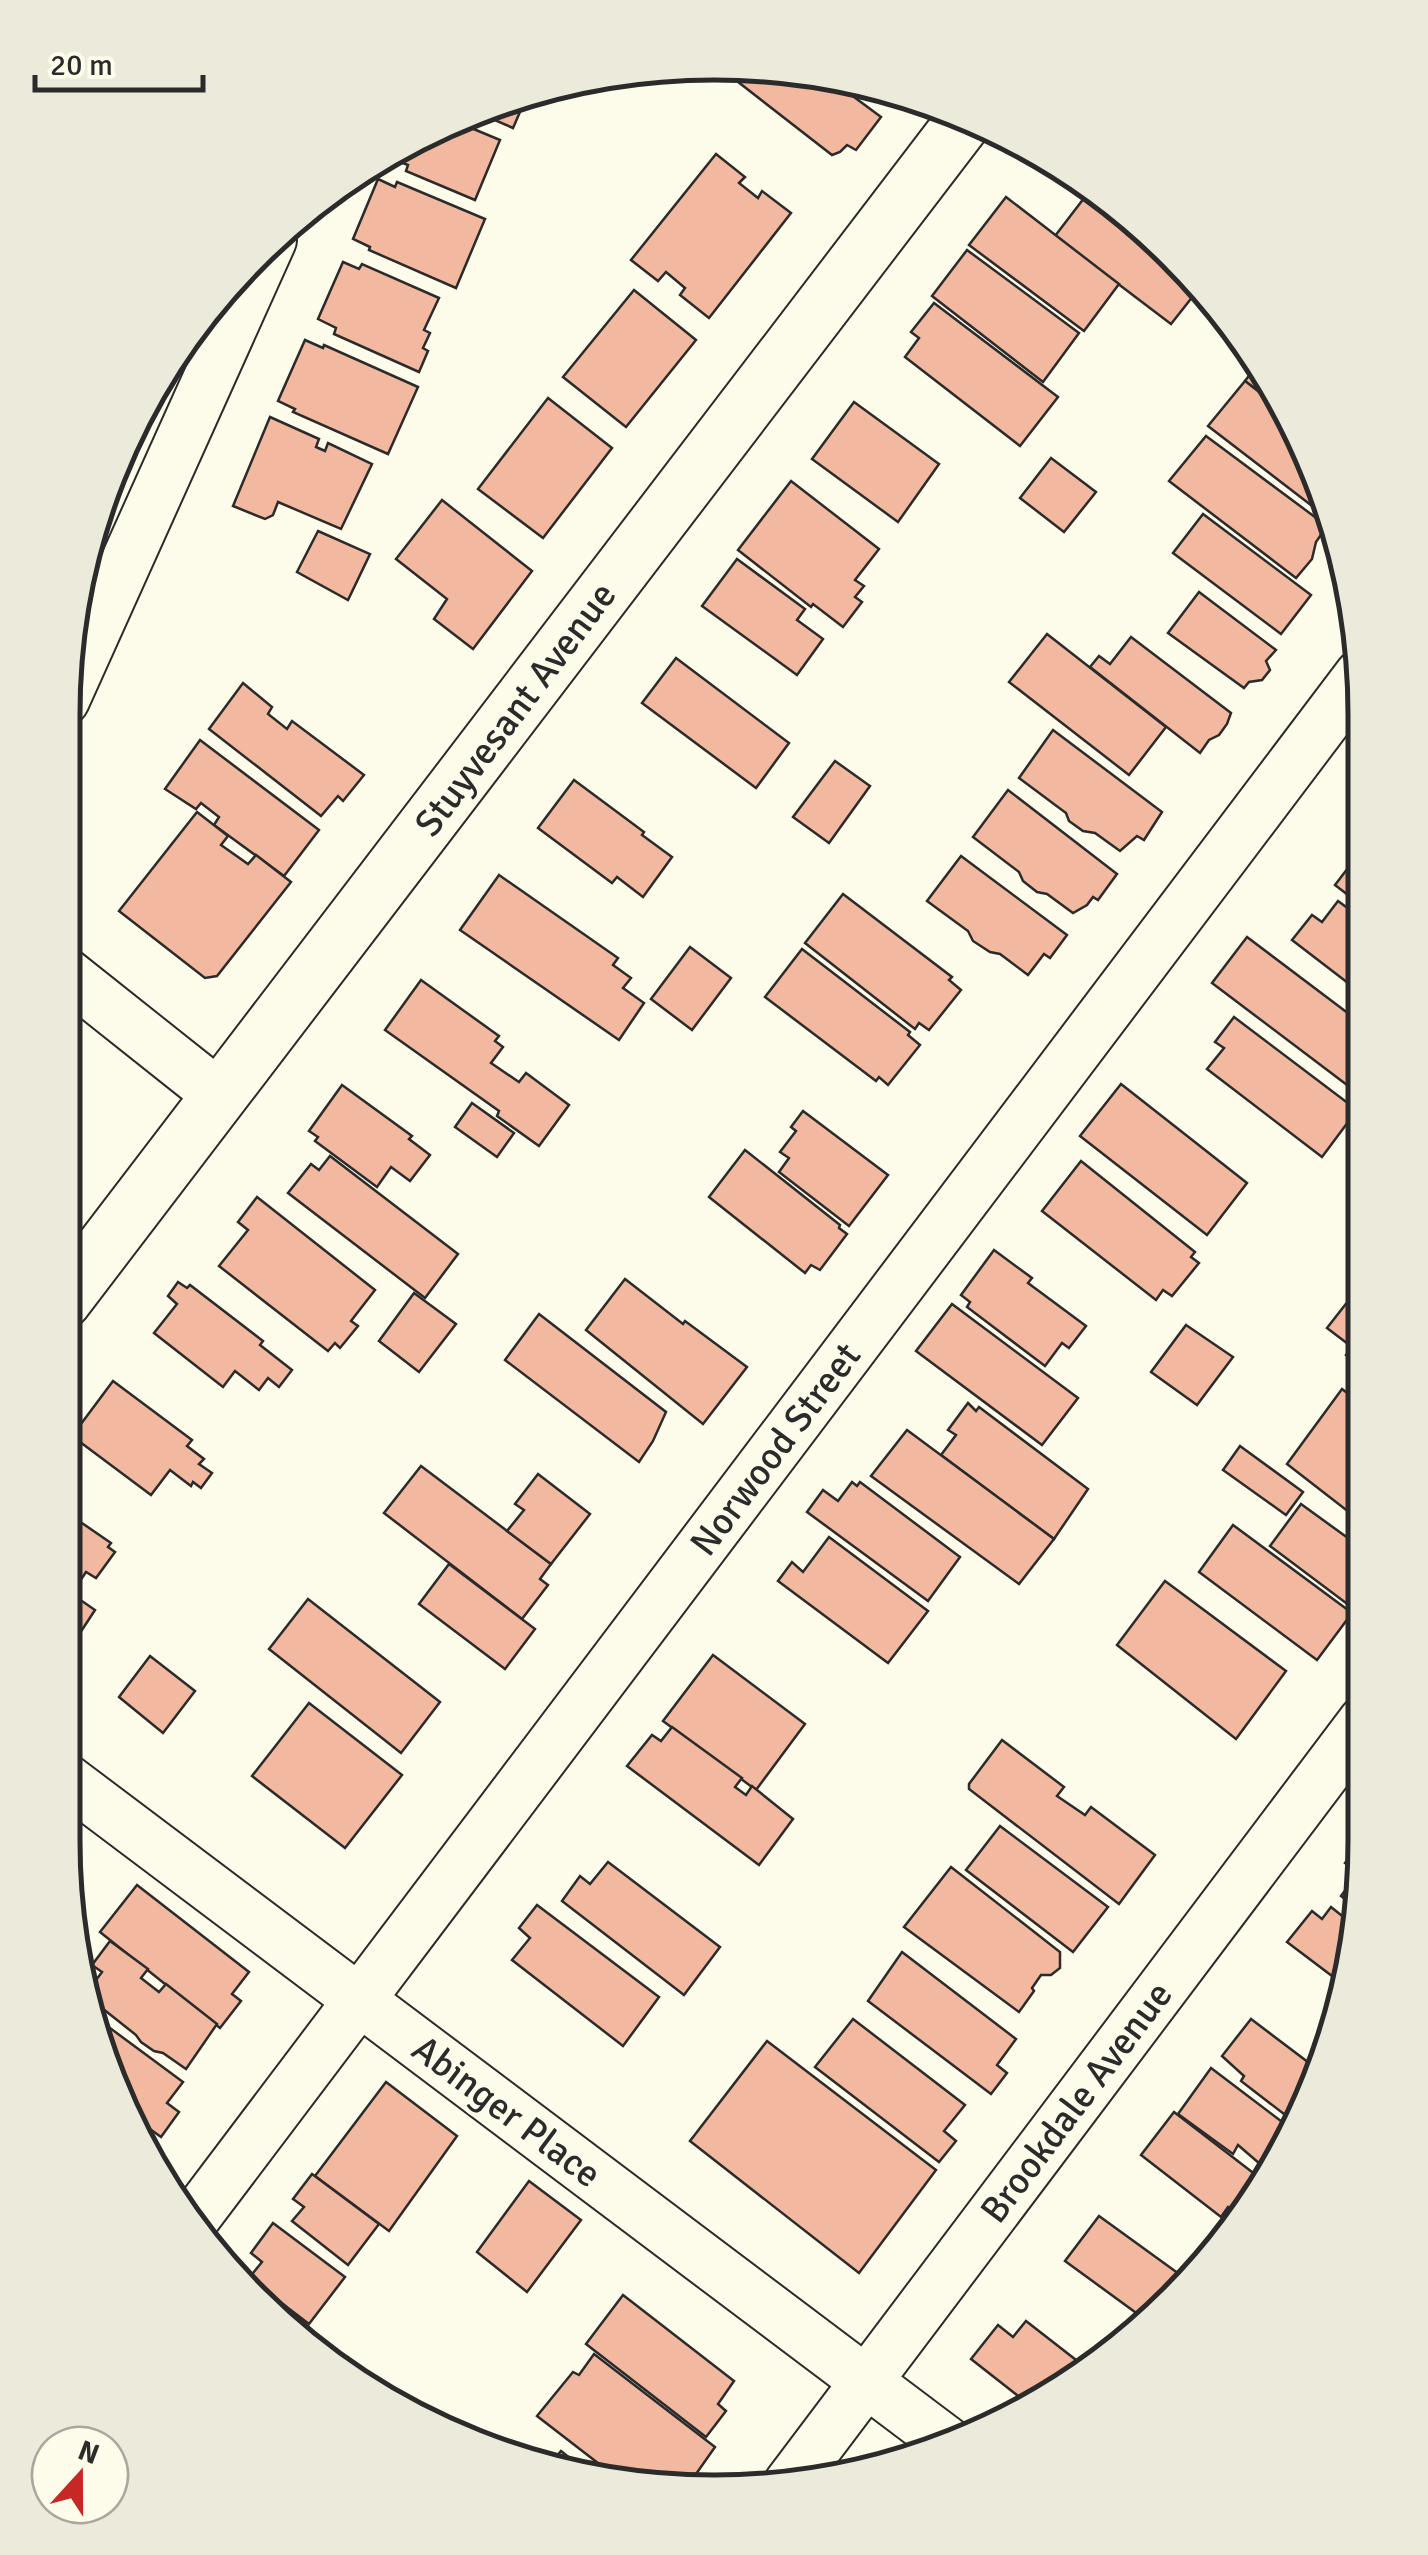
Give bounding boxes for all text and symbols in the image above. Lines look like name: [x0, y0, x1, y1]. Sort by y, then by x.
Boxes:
scale bar: [35, 30, 202, 92]
text: 20 m: [50, 47, 113, 84]
street label: Stuyvesant Avenue: [405, 573, 626, 846]
street label: Norwood Street: [680, 1334, 871, 1565]
street label: Brookdale Avenue: [970, 1972, 1182, 2232]
street label: Abinger Place: [403, 2025, 610, 2198]
north arrow: [30, 2425, 130, 2525]
text: N: [73, 2433, 104, 2472]

